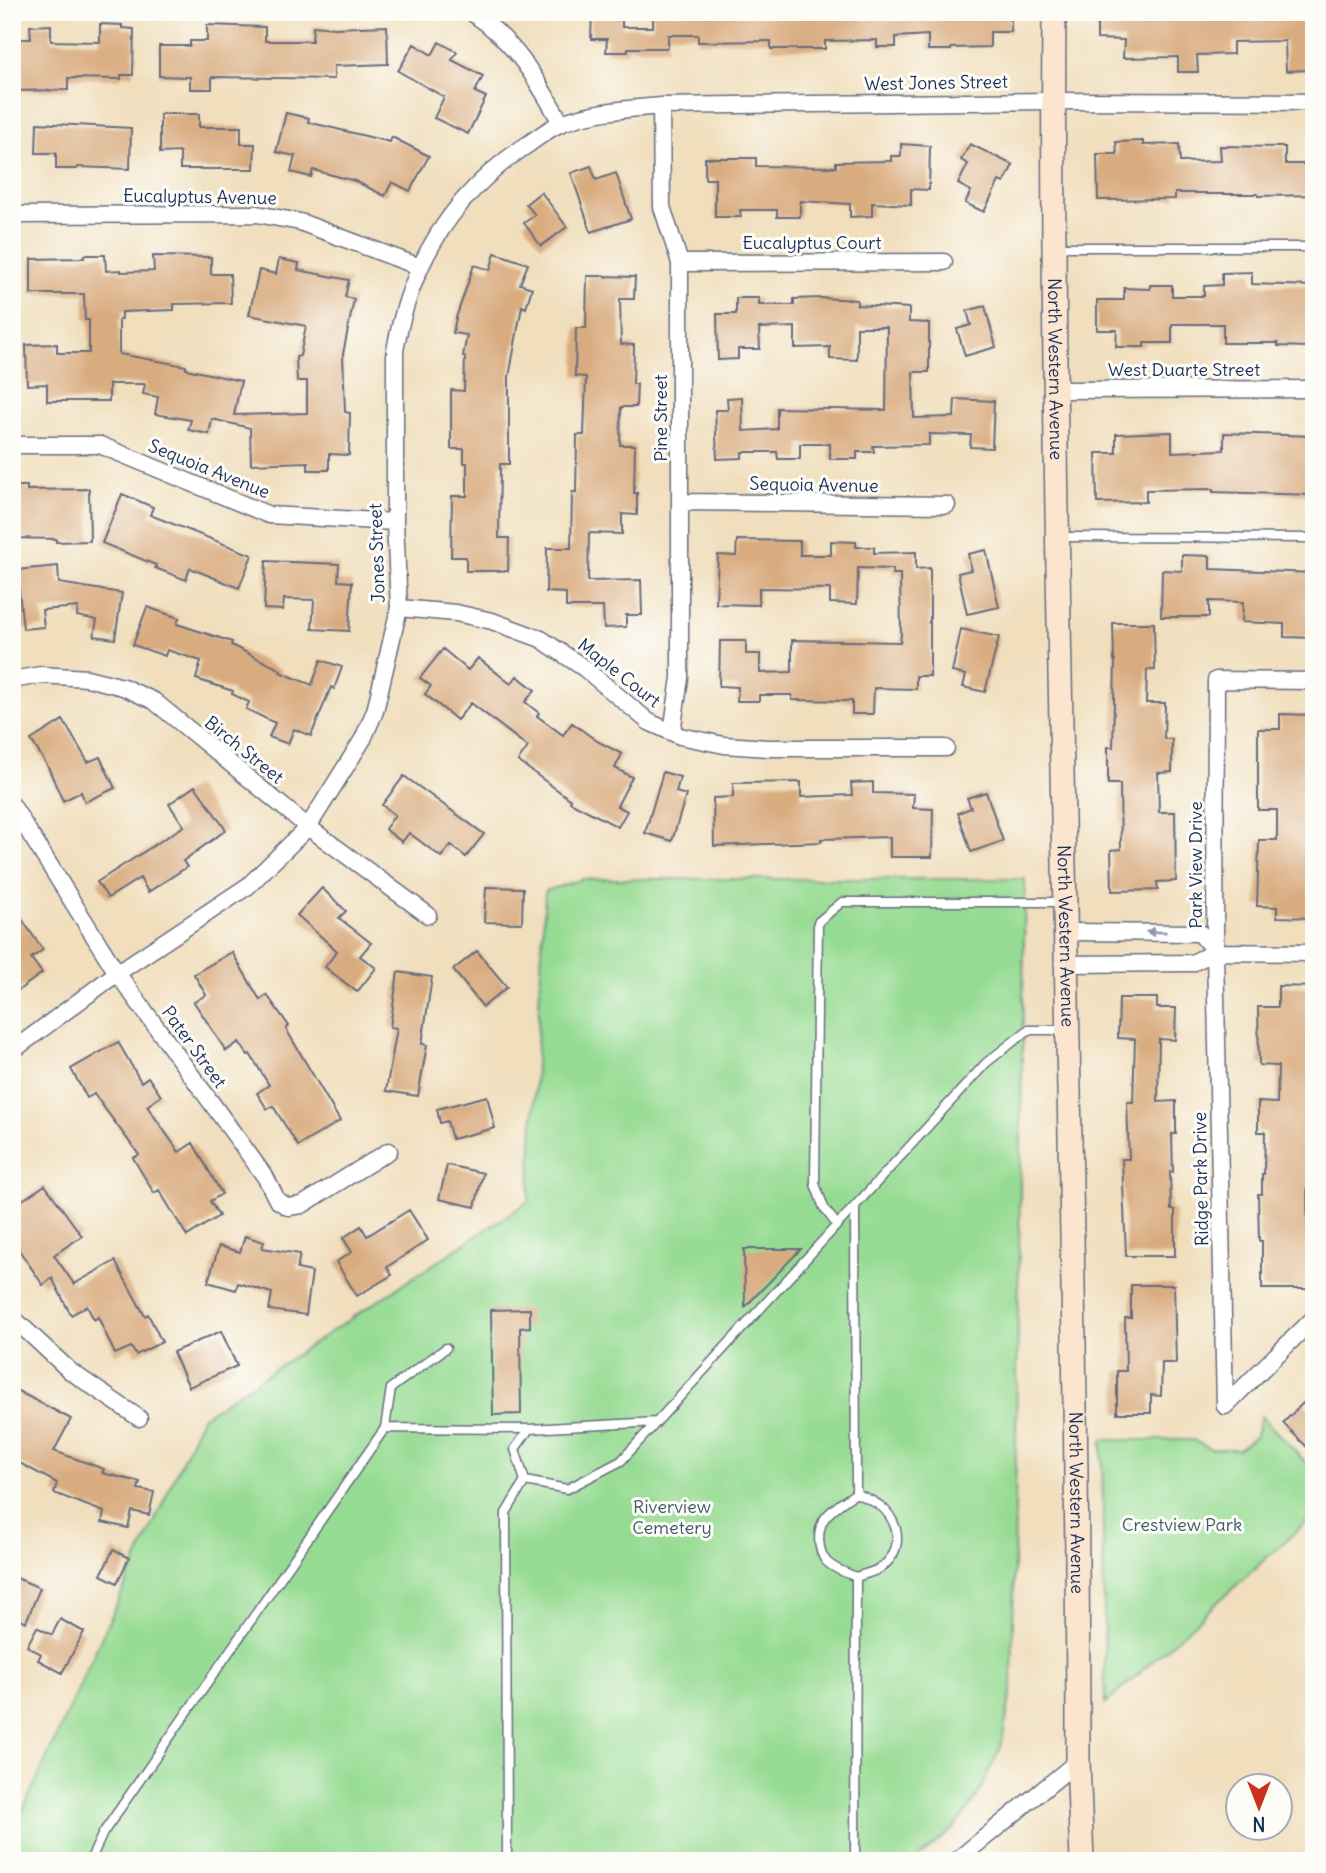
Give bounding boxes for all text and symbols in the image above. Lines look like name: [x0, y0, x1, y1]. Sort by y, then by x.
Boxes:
street label: West Jones Street: [864, 70, 1008, 95]
street label: Eucalyptus Avenue: [123, 184, 277, 209]
street label: Eucalyptus Court: [742, 231, 882, 254]
street label: North Western Avenue: [1043, 278, 1068, 460]
street label: West Duarte Street: [1108, 358, 1260, 381]
street label: Pine Street: [649, 374, 672, 462]
street label: Sequoia Avenue: [145, 434, 273, 503]
street label: Sequoia Avenue: [749, 472, 879, 497]
street label: Jones Street: [363, 503, 390, 603]
street label: Maple Court: [573, 633, 665, 712]
street label: Birch Street: [200, 711, 288, 788]
street label: Park View Drive: [1184, 801, 1207, 929]
street label: North Western Avenue: [1053, 845, 1080, 1027]
one-way arrow: [1145, 926, 1167, 938]
street label: Pater Street: [157, 1001, 232, 1092]
street label: Ridge Park Drive: [1188, 1112, 1213, 1246]
street label: North Western Avenue: [1064, 1412, 1089, 1594]
park label: Riverview Cemetery: [632, 1495, 712, 1539]
park label: Crestview Park: [1122, 1513, 1242, 1536]
north arrow: [1224, 1772, 1294, 1842]
text: N: [1252, 1812, 1266, 1836]

